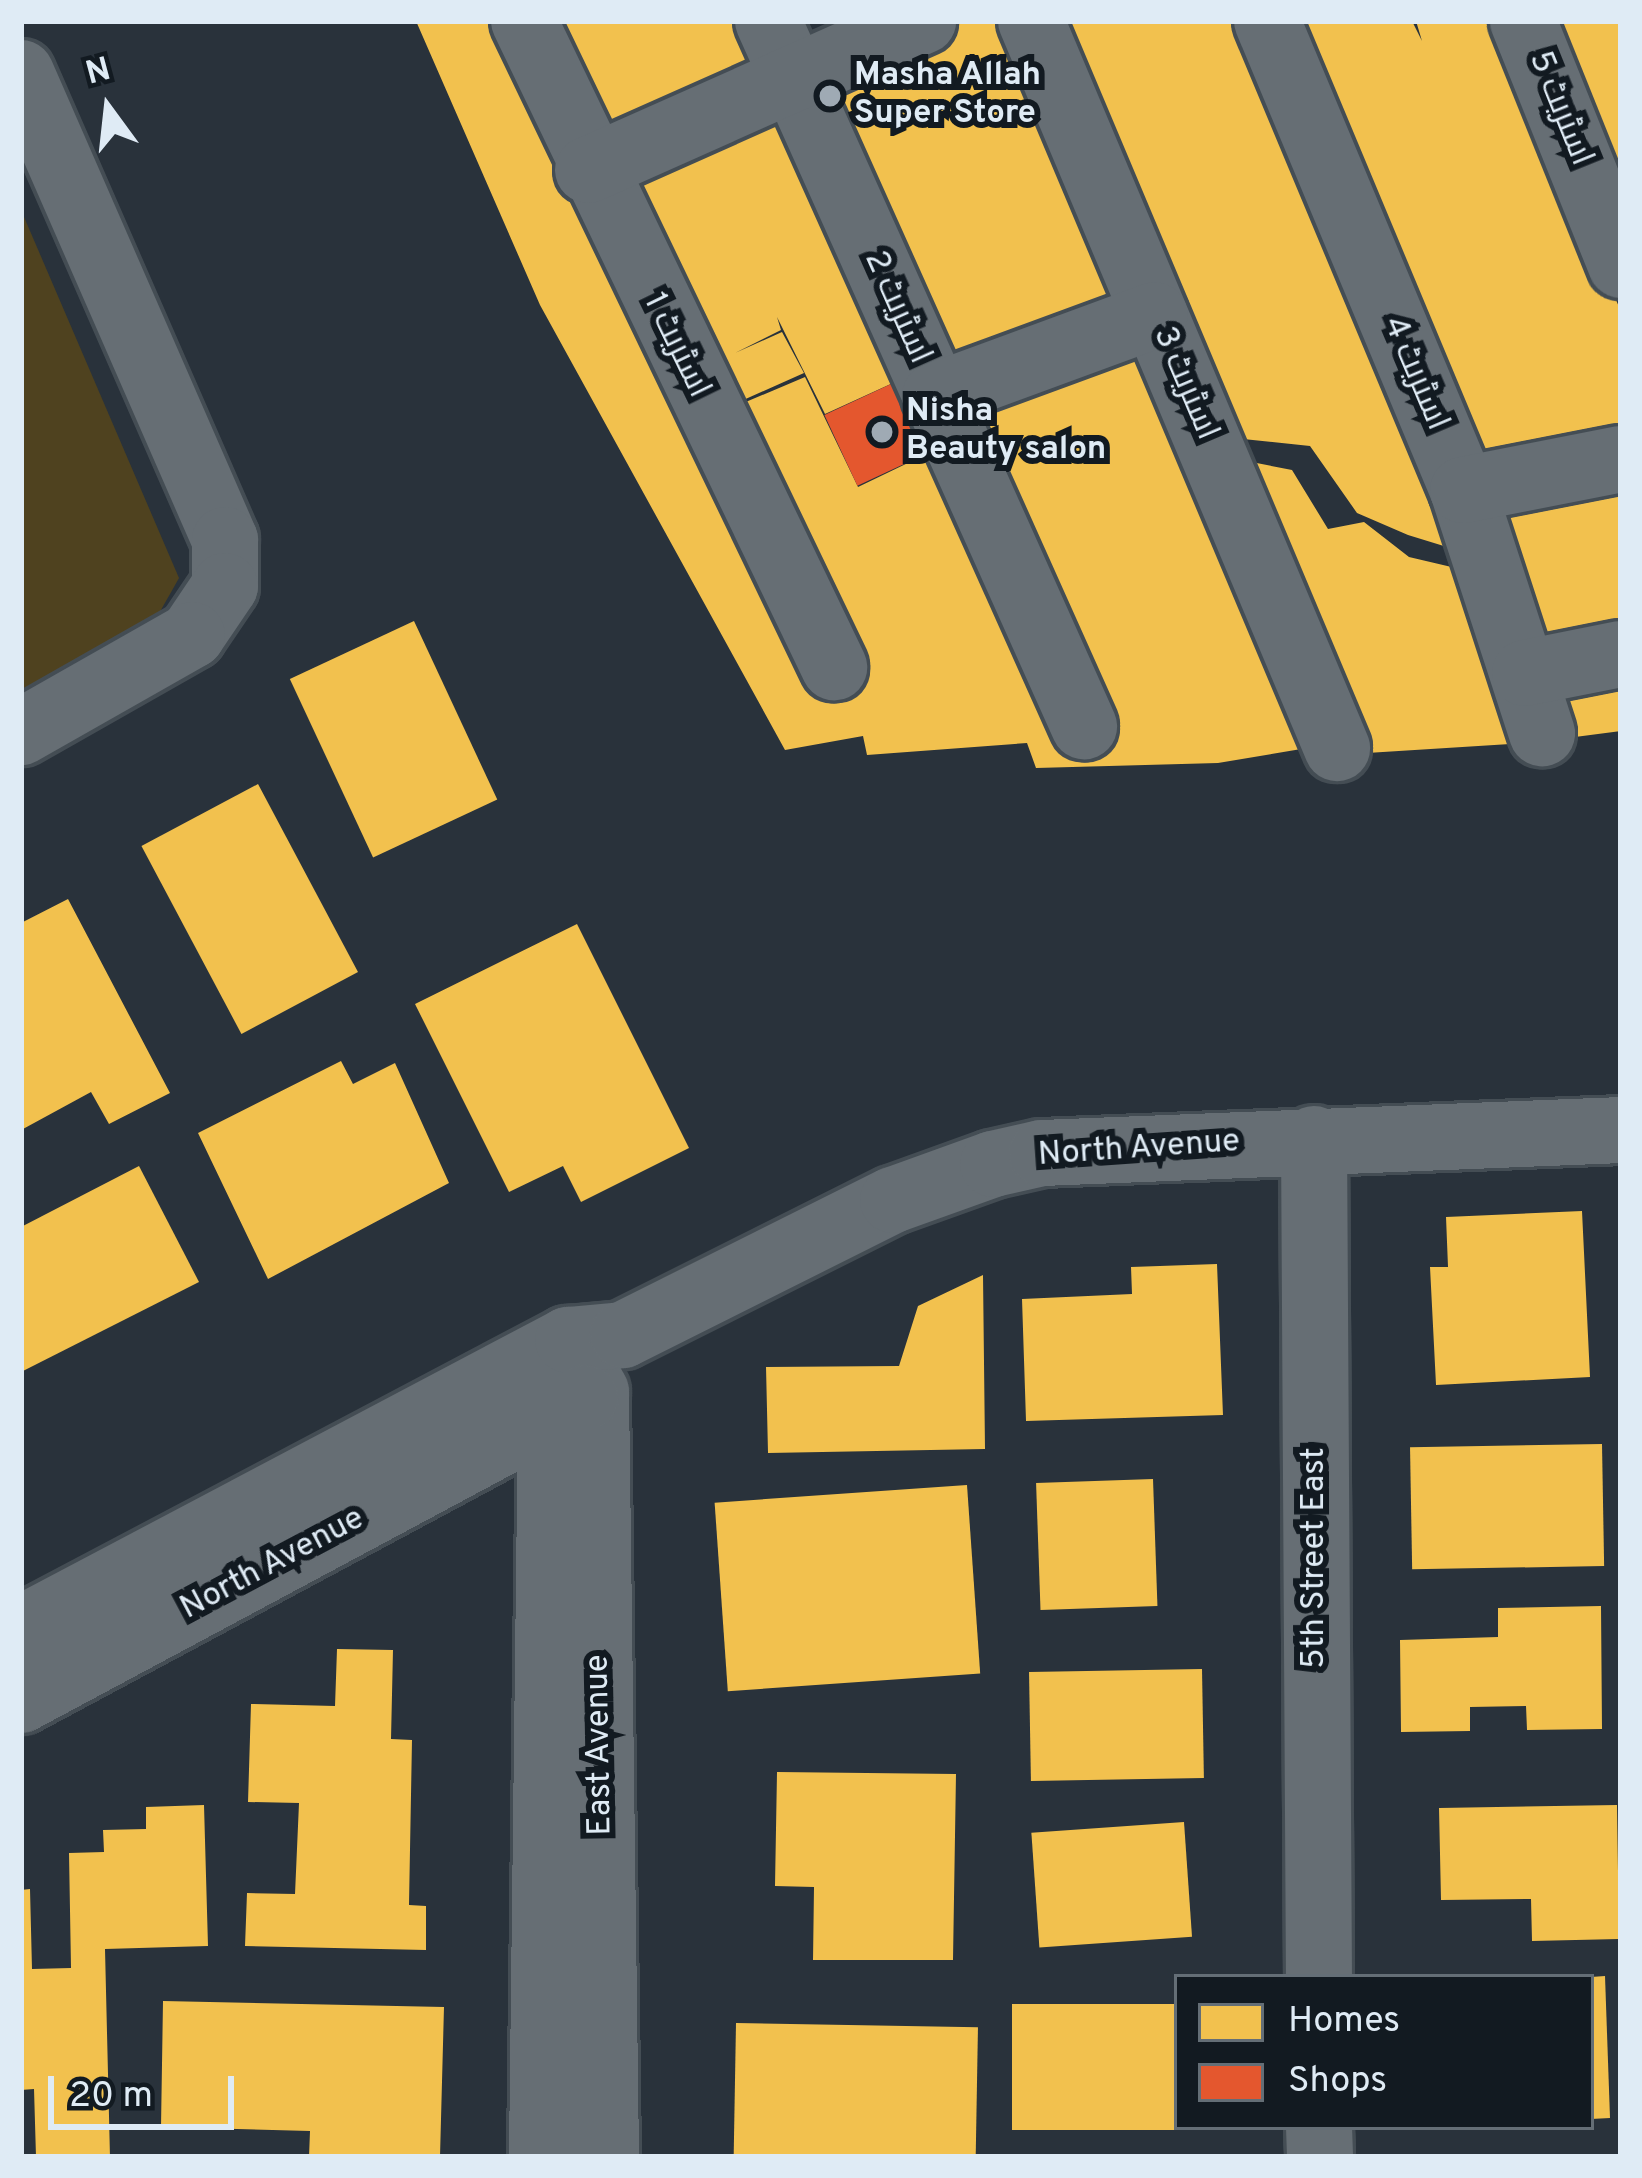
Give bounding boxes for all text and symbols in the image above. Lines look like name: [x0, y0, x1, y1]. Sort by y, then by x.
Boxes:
street label: اسٹریٹ 5: [1518, 46, 1600, 172]
north arrow: [48, 48, 168, 168]
text: N: [82, 50, 116, 97]
place label: Masha Allah Super Store: [854, 57, 1042, 135]
marker: Masha Allah Super Store: [817, 83, 843, 109]
street label: اسٹریٹ 2: [854, 245, 938, 371]
street label: اسٹریٹ 1: [633, 287, 717, 405]
street label: اسٹریٹ 4: [1372, 311, 1456, 437]
street label: اسٹریٹ 3: [1142, 321, 1226, 447]
place label: Nisha Beauty salon: [906, 393, 1106, 471]
marker: Nisha Beauty salon: [869, 419, 895, 445]
street label: North Avenue: [1036, 1123, 1242, 1177]
street label: 5th Street East: [1296, 1447, 1336, 1669]
street label: North Avenue: [174, 1500, 372, 1630]
street label: East Avenue: [580, 1653, 622, 1837]
legend: [1174, 1974, 1594, 2130]
text: Homes: [1288, 1999, 1400, 2045]
scale bar: [54, 2052, 240, 2126]
text: Shops: [1288, 2059, 1387, 2105]
text: 20 m: [69, 2074, 153, 2120]

